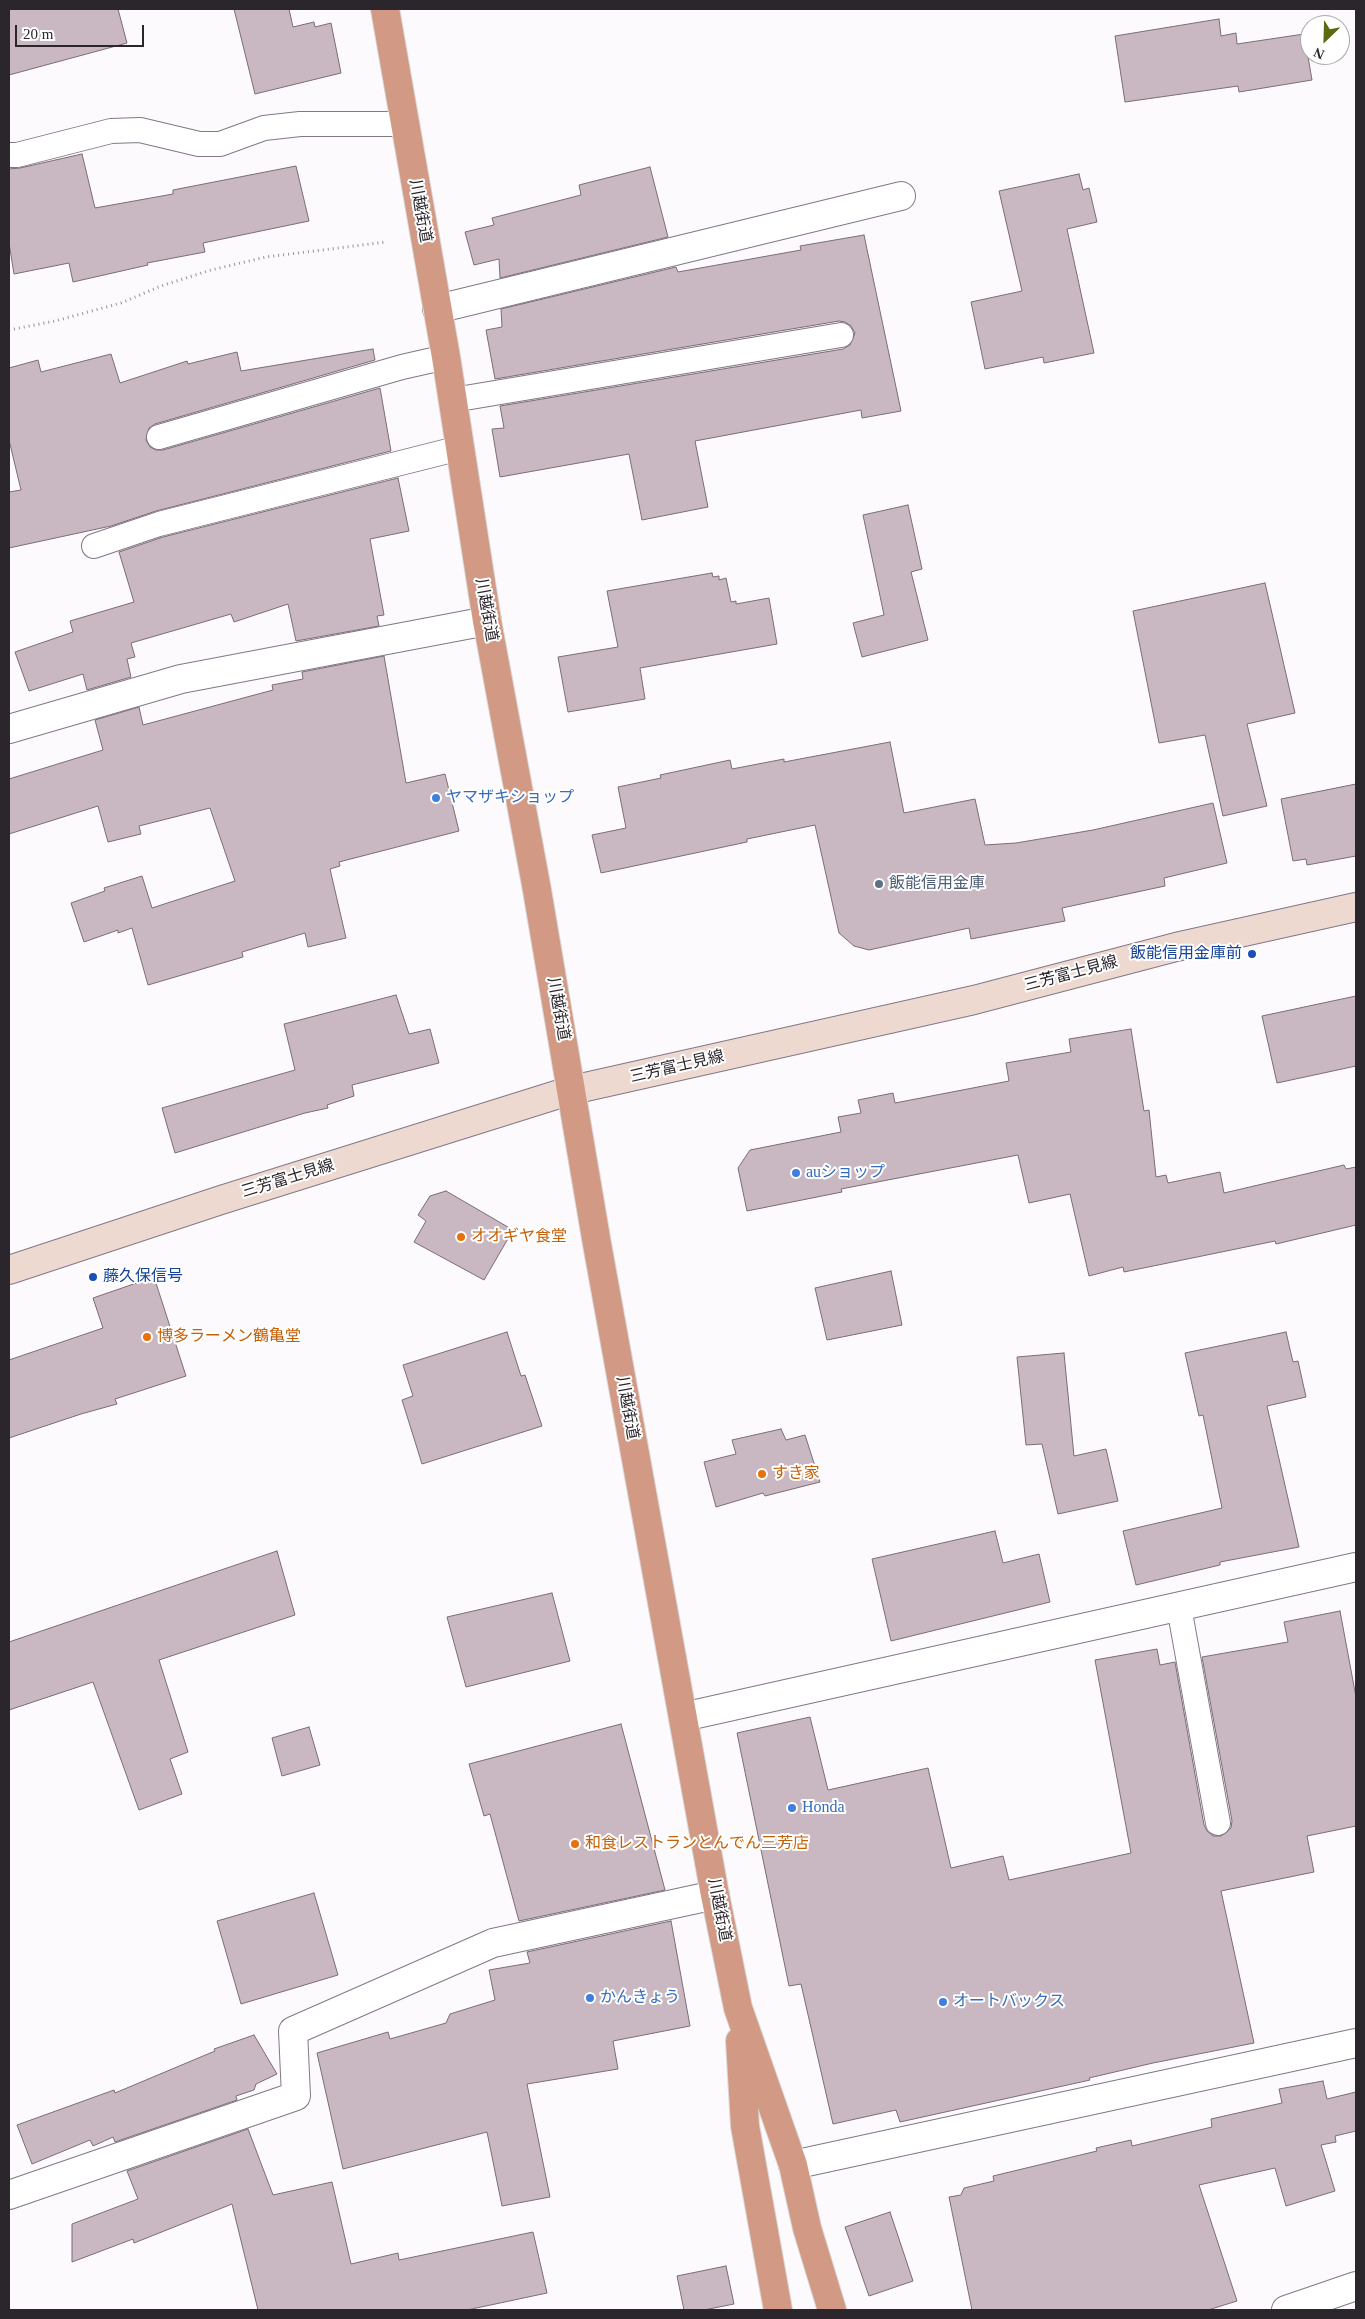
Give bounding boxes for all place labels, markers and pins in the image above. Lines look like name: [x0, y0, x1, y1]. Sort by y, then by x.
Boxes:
place label: ヤマザキショップ: [446, 788, 574, 808]
marker: ヤマザキショップ: [430, 792, 442, 804]
place label: 飯能信用金庫: [889, 874, 985, 894]
marker: 飯能信用金庫: [873, 878, 885, 890]
place label: 飯能信用金庫前: [1130, 944, 1242, 964]
marker: 飯能信用金庫前: [1246, 948, 1258, 960]
place label: auショップ: [806, 1163, 885, 1183]
marker: auショップ: [790, 1167, 802, 1179]
place label: オオギヤ食堂: [471, 1227, 567, 1247]
marker: オオギヤ食堂: [455, 1231, 467, 1243]
place label: 藤久保信号: [103, 1267, 183, 1287]
marker: 藤久保信号: [87, 1271, 99, 1283]
place label: 博多ラーメン鶴亀堂: [157, 1327, 301, 1347]
marker: 博多ラーメン鶴亀堂: [141, 1331, 153, 1343]
place label: すき家: [772, 1464, 820, 1484]
marker: すき家: [756, 1468, 768, 1480]
place label: Honda: [802, 1798, 845, 1818]
marker: Honda: [786, 1802, 798, 1814]
place label: 和食レストランとんでん三芳店: [585, 1834, 809, 1854]
marker: 和食レストランとんでん三芳店: [569, 1838, 581, 1850]
place label: かんきょう: [600, 1988, 680, 2008]
marker: かんきょう: [584, 1992, 596, 2004]
place label: オートバックス: [953, 1992, 1065, 2012]
marker: オートバックス: [937, 1996, 949, 2008]

